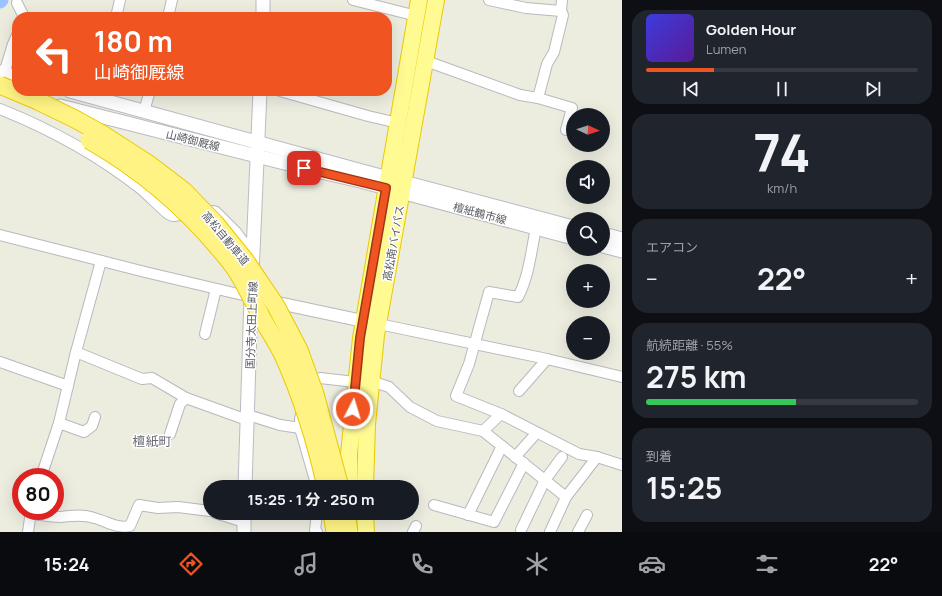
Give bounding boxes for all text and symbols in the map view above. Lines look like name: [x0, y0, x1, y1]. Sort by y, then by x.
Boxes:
text: Golden Hour: [706, 19, 796, 40]
text: 180 m: [94, 22, 173, 60]
icon: left: [28, 28, 80, 80]
text: Lumen: [706, 40, 746, 58]
text: 山崎御厩線: [94, 60, 184, 84]
icon: previous: [680, 78, 702, 100]
icon: pause: [771, 78, 793, 100]
icon: next: [862, 78, 884, 100]
north arrow: [566, 108, 610, 152]
map controls: [566, 108, 610, 360]
text: 74: [753, 117, 811, 188]
street label: 山崎御厩線: [165, 126, 221, 154]
pin: [287, 151, 321, 185]
icon: arrive: [293, 157, 315, 179]
button: sound: [566, 160, 610, 204]
text: km/h: [767, 179, 797, 197]
street label: 檀紙鶴市線: [451, 199, 509, 227]
street label: 高松南バイパス: [379, 204, 407, 282]
street label: 高松自動車道: [199, 208, 253, 268]
button: search: [566, 212, 610, 256]
text: エアコン: [646, 238, 698, 256]
text: 22°: [757, 258, 806, 299]
button: +: [566, 264, 610, 308]
text: −: [646, 264, 658, 294]
text: +: [905, 264, 918, 294]
street label: 国分寺太田上町線: [242, 281, 260, 369]
button: −: [566, 316, 610, 360]
text: 航続距離 · 55%: [646, 336, 733, 354]
text: 275 km: [646, 356, 747, 397]
position arrow: [332, 388, 374, 430]
district label: 檀紙町: [132, 432, 172, 450]
text: 到着: [646, 447, 672, 465]
text: 15:25: [646, 467, 722, 508]
speed limit sign: 80: [12, 468, 64, 520]
text: 15:25 · 1 分 · 250 m: [248, 489, 374, 510]
icon: directions: [177, 550, 205, 578]
icon: music: [292, 550, 320, 578]
icon: phone: [408, 550, 436, 578]
icon: climate: [523, 550, 551, 578]
icon: car: [638, 550, 666, 578]
icon: filters: [753, 550, 781, 578]
text: 15:24: [44, 552, 90, 576]
text: 22°: [869, 552, 898, 576]

